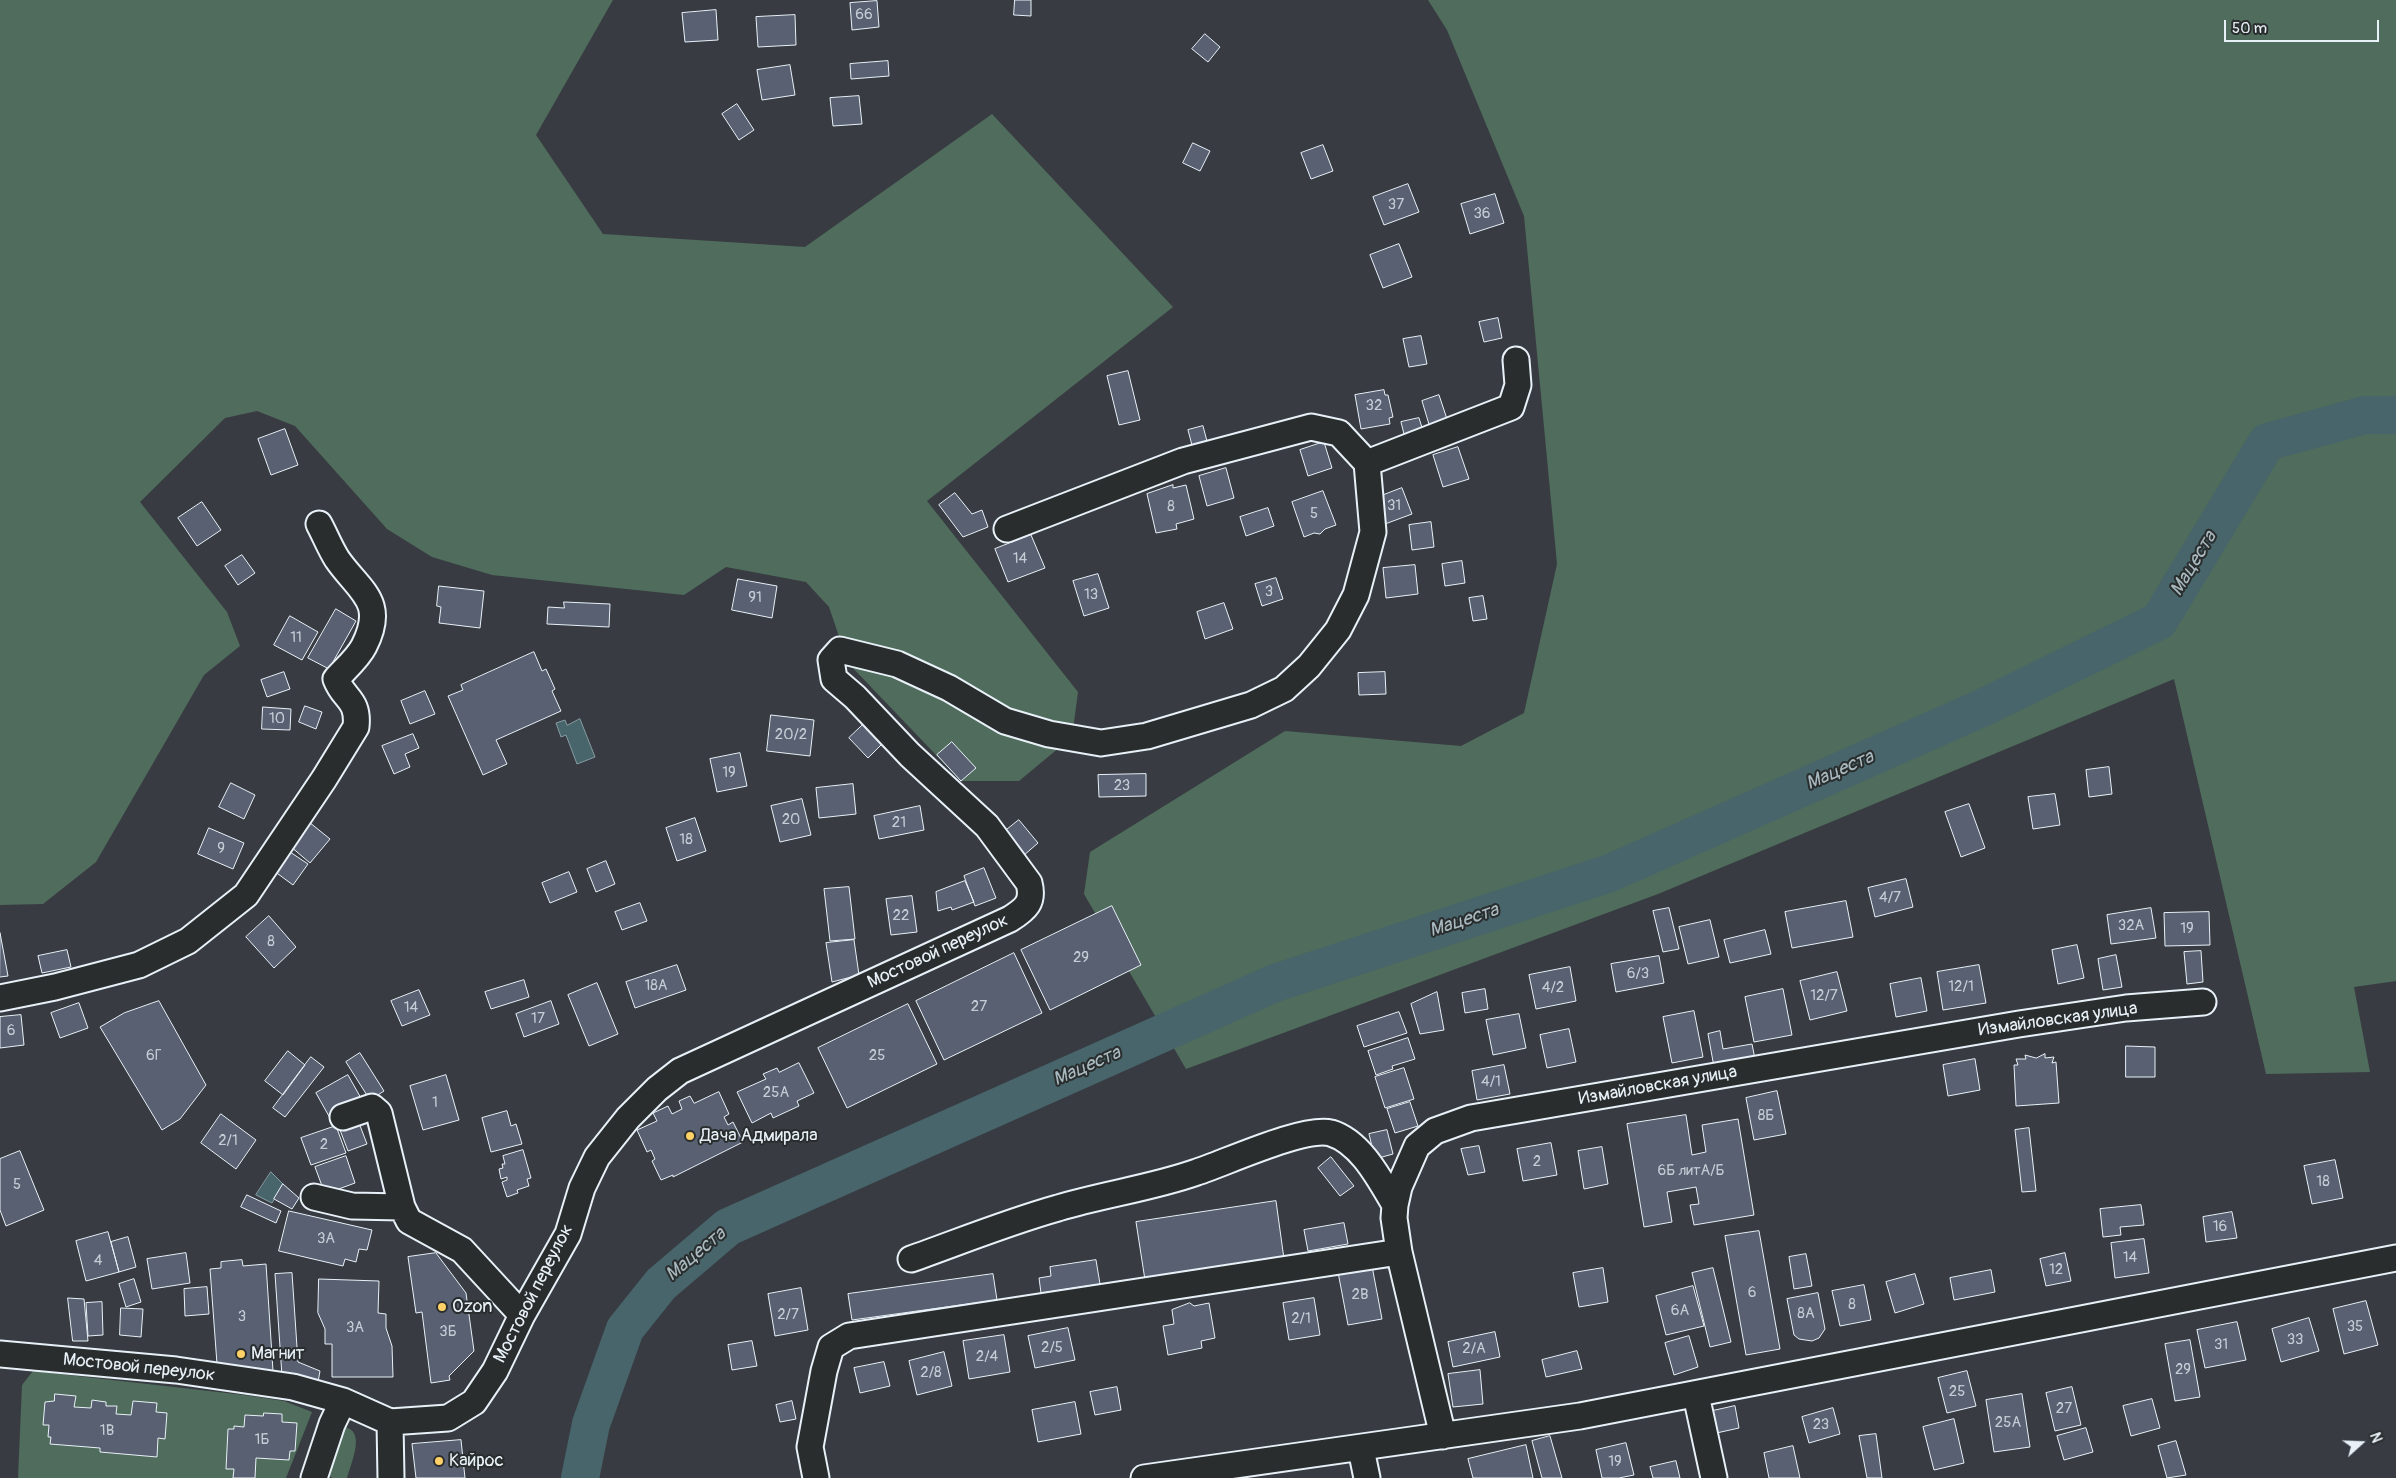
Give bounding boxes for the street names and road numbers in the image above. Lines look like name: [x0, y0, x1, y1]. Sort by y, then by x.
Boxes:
street label: Мостовой переулок: [864, 910, 1012, 994]
street label: Измайловская улица: [1977, 998, 2139, 1042]
street label: Измайловская улица: [1577, 1061, 1739, 1111]
street label: Мостовой переулок: [490, 1221, 578, 1367]
street label: Мостовой переулок: [62, 1349, 216, 1387]

